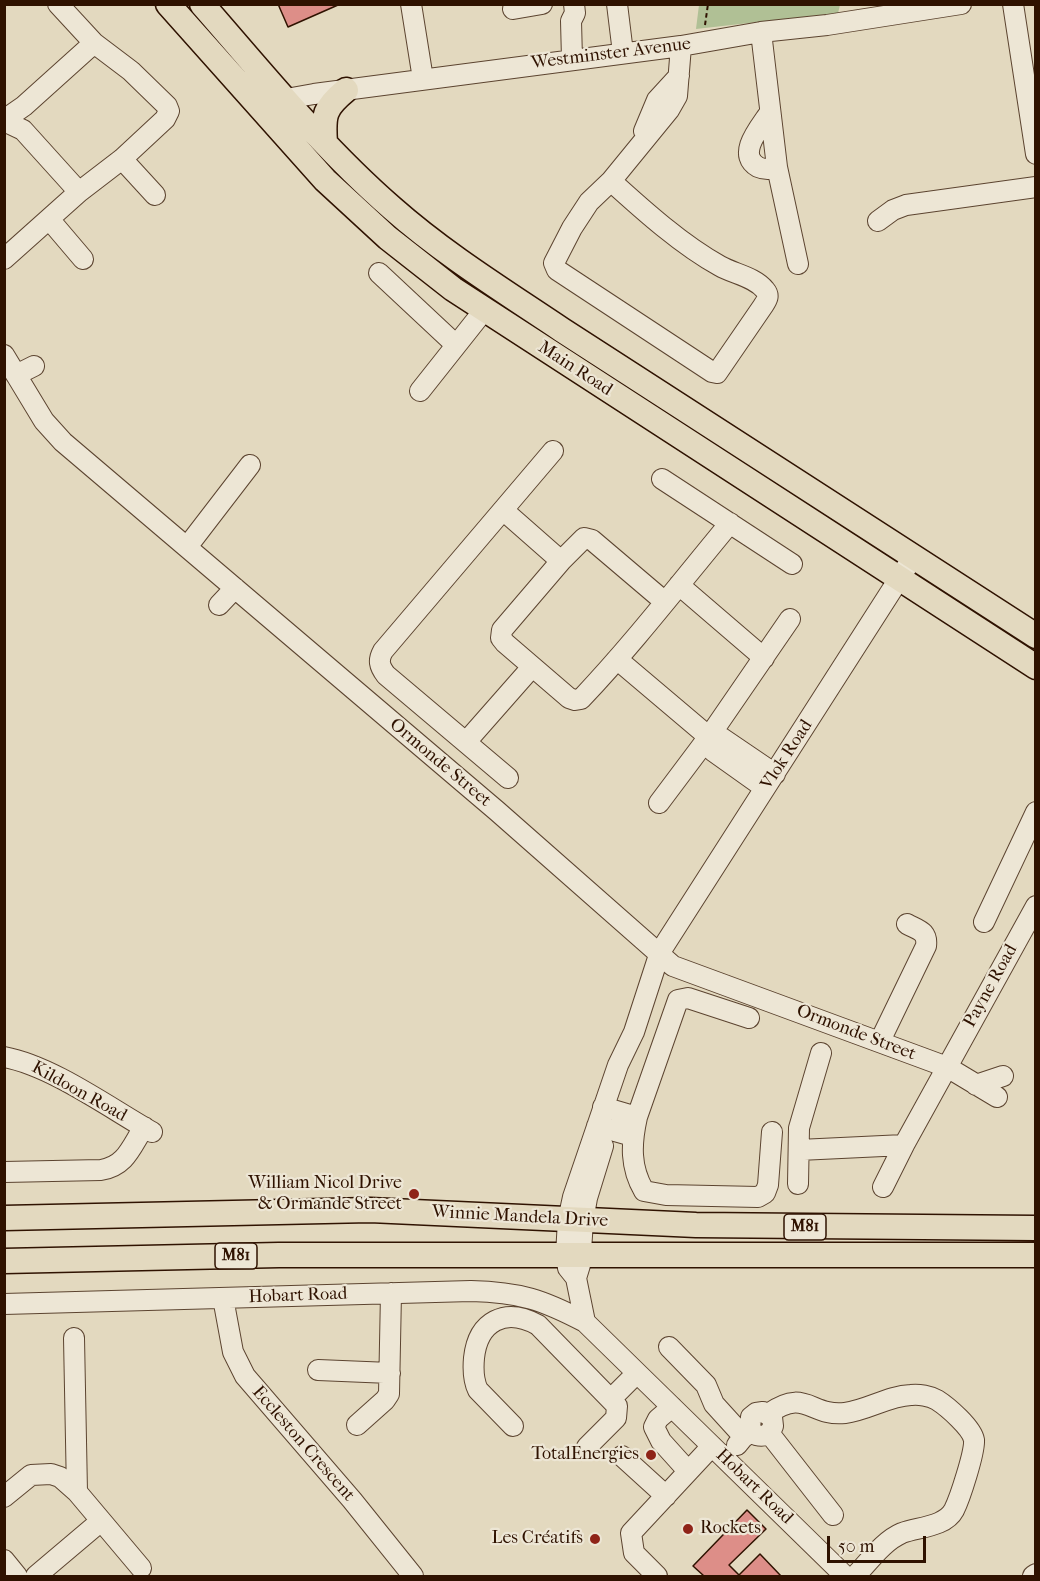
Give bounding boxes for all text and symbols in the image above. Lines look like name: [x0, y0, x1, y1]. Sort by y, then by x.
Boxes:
street label: Westminster Avenue: [530, 33, 692, 75]
street label: Main Road: [534, 337, 616, 401]
street label: Ormonde Street: [385, 714, 495, 812]
street label: Vlok Road: [756, 716, 818, 794]
street label: Payne Road: [959, 941, 1023, 1031]
street label: Ormonde Street: [793, 1000, 919, 1066]
street label: Kildoon Road: [28, 1057, 130, 1127]
place label: William Nicol Drive & Ormande Street: [248, 1173, 402, 1216]
marker: William Nicol Drive & Ormande Street: [407, 1187, 421, 1201]
street label: Winnie Mandela Drive: [431, 1202, 609, 1232]
road number: M81: [784, 1214, 826, 1240]
road number: M81: [215, 1243, 257, 1269]
street label: Hobart Road: [248, 1283, 348, 1309]
street label: Eccleston Crescent: [247, 1382, 359, 1506]
place label: TotalEnergies: [531, 1444, 639, 1466]
street label: Hobart Road: [711, 1445, 797, 1529]
marker: TotalEnergies: [644, 1448, 658, 1462]
place label: Rockets: [700, 1518, 761, 1540]
marker: Rockets: [681, 1522, 695, 1536]
scale bar: [830, 1524, 929, 1562]
place label: Les Créatifs: [491, 1528, 583, 1550]
marker: Les Créatifs: [588, 1532, 602, 1546]
text: 50 m: [838, 1536, 874, 1557]

